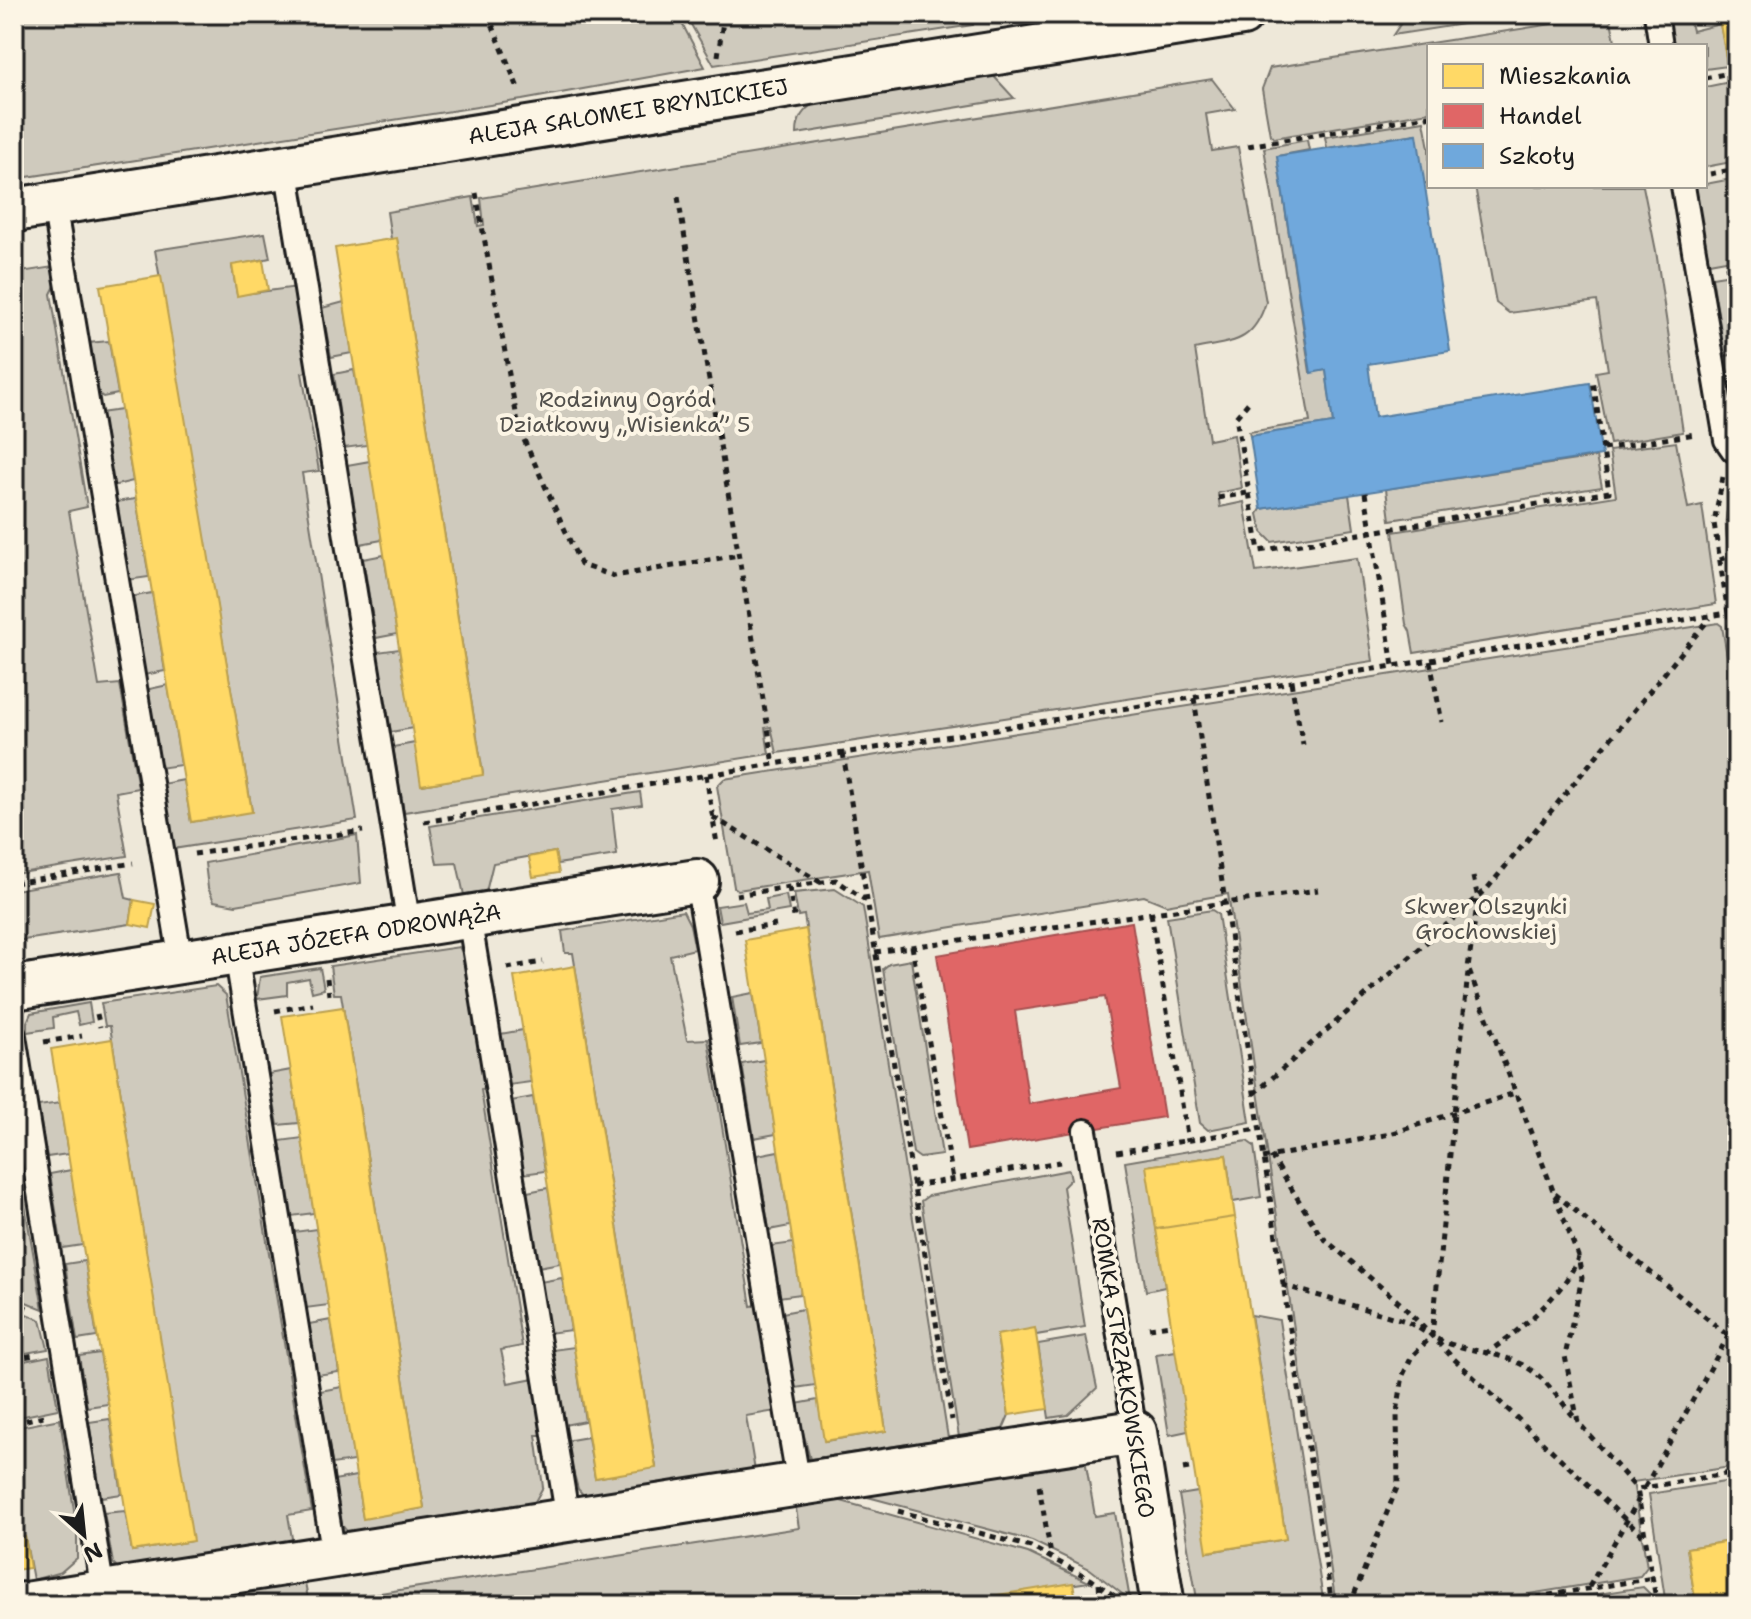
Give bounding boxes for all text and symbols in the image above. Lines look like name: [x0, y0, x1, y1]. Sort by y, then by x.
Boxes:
legend: [1427, 44, 1707, 188]
text: Mieszkania: [1499, 60, 1631, 92]
street label: ALEJA SALOMEI BRYNICKIEJ: [466, 72, 790, 151]
text: Handel: [1499, 100, 1582, 132]
text: Szkoły: [1499, 140, 1575, 172]
park label: Rodzinny Ogród Działkowy „Wisienka” 5: [500, 385, 750, 439]
park label: Skwer Olszynki Grochowskiej: [1404, 892, 1568, 946]
street label: ALEJA JÓZEFA ODROWĄŻA: [209, 897, 503, 972]
street label: ROMKA STRZAŁKOWSKIEGO: [1085, 1216, 1162, 1520]
north arrow: [44, 1495, 124, 1575]
text: N: [79, 1535, 107, 1569]

